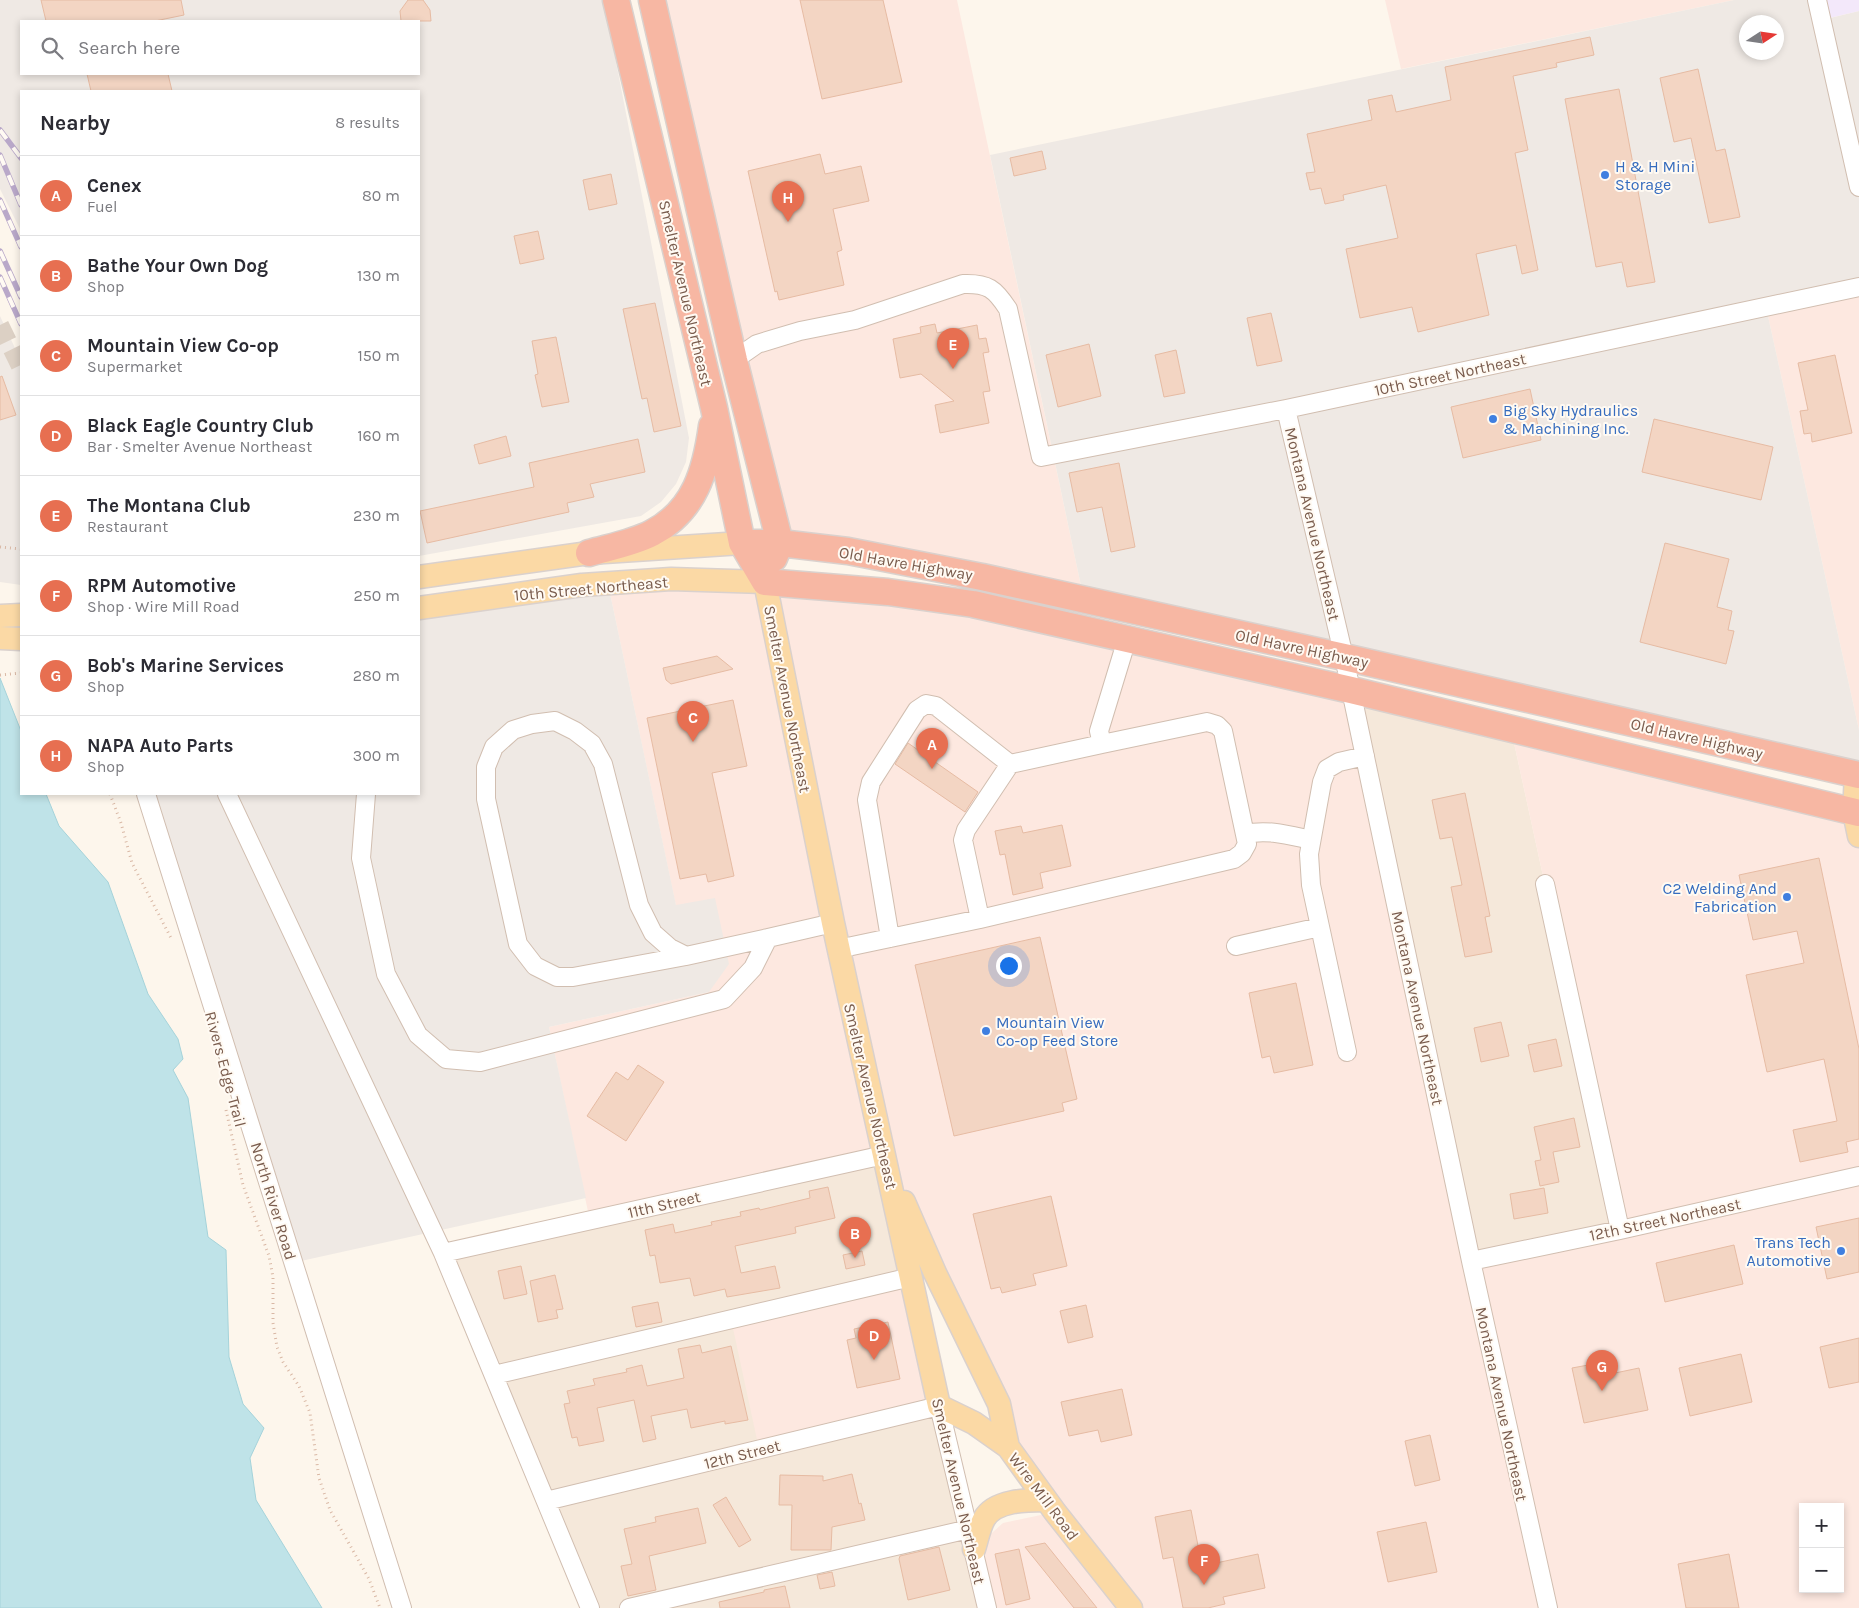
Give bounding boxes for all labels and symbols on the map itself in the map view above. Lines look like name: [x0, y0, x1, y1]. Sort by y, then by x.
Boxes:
north arrow: [1739, 15, 1784, 60]
place label: H & H Mini Storage: [1615, 157, 1695, 194]
marker: H & H Mini Storage: [1599, 169, 1611, 181]
pin: H: [772, 181, 804, 222]
street label: Smelter Avenue Northeast: [655, 198, 716, 388]
pin: E: [937, 328, 969, 369]
street label: 10th Street Northeast: [1373, 349, 1528, 400]
place label: Big Sky Hydraulics & Machining Inc.: [1503, 401, 1638, 438]
marker: Big Sky Hydraulics & Machining Inc.: [1487, 413, 1499, 425]
street label: Montana Avenue Northeast: [1281, 425, 1344, 623]
street label: Old Havre Highway: [838, 542, 975, 585]
street label: 10th Street Northeast: [513, 572, 669, 605]
street label: Smelter Avenue Northeast: [760, 604, 815, 794]
street label: Old Havre Highway: [1234, 625, 1371, 672]
pin: C: [677, 701, 709, 742]
street label: Old Havre Highway: [1629, 714, 1766, 763]
pin: A: [916, 728, 948, 769]
place label: C2 Welding And Fabrication: [1663, 879, 1777, 916]
marker: C2 Welding And Fabrication: [1781, 891, 1793, 903]
street label: Montana Avenue Northeast: [1388, 909, 1447, 1107]
your location: [996, 953, 1022, 979]
street label: Smelter Avenue Northeast: [840, 1001, 901, 1191]
street label: Rivers Edge Trail: [201, 1009, 250, 1129]
place label: Mountain View Co-op Feed Store: [996, 1013, 1118, 1050]
marker: Mountain View Co-op Feed Store: [980, 1025, 992, 1037]
street label: North River Road: [247, 1140, 300, 1262]
street label: 11th Street: [626, 1187, 702, 1222]
street label: 12th Street Northeast: [1588, 1194, 1743, 1245]
pin: B: [839, 1217, 871, 1258]
place label: Trans Tech Automotive: [1747, 1233, 1831, 1270]
marker: Trans Tech Automotive: [1835, 1245, 1847, 1257]
street label: Montana Avenue Northeast: [1472, 1305, 1531, 1503]
pin: D: [858, 1319, 890, 1360]
pin: G: [1586, 1350, 1618, 1391]
street label: Smelter Avenue Northeast: [928, 1396, 989, 1586]
street label: 12th Street: [702, 1436, 782, 1473]
street label: Wire Mill Road: [1004, 1449, 1083, 1544]
pin: F: [1188, 1544, 1220, 1585]

